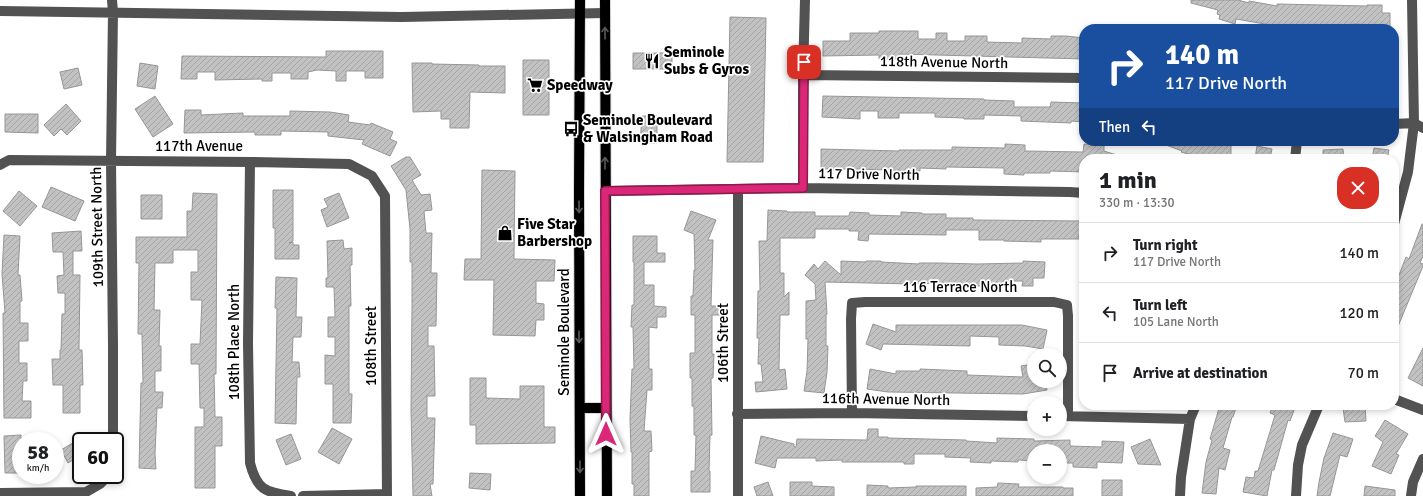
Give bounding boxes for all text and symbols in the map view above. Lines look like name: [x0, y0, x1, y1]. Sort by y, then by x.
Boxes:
one-way arrow: [601, 27, 609, 40]
text: 140 m: [1165, 38, 1239, 72]
icon: right: [1099, 40, 1151, 92]
place label: Seminole Subs & Gyros: [664, 43, 749, 78]
pin: [787, 45, 821, 79]
icon: arrive: [793, 51, 815, 73]
restaurant icon: Seminole Subs & Gyros: [643, 52, 661, 70]
street label: 118th Avenue North: [880, 52, 1008, 72]
text: 117 Drive North: [1165, 72, 1287, 94]
supermarket icon: Speedway: [526, 76, 544, 94]
place label: Speedway: [547, 76, 613, 94]
place label: Seminole Boulevard & Walsingham Road: [583, 111, 713, 146]
icon: left: [1138, 116, 1160, 138]
text: Then: [1099, 118, 1130, 136]
bus stop icon: Seminole Boulevard & Walsingham Road: [562, 120, 580, 138]
street label: 117th Avenue: [155, 137, 243, 155]
one-way arrow: [601, 157, 609, 170]
street label: 117 Drive North: [818, 164, 920, 184]
text: 1 min: [1099, 165, 1157, 195]
street label: 109th Street North: [87, 167, 107, 287]
button: close: [1337, 167, 1379, 209]
text: 330 m · 13:30: [1099, 195, 1175, 211]
one-way arrow: [575, 200, 583, 213]
place label: Five Star Barbershop: [517, 215, 592, 250]
shop icon: Five Star Barbershop: [496, 224, 514, 242]
text: Turn right: [1133, 236, 1198, 254]
icon: right: [1099, 242, 1121, 264]
text: 140 m: [1339, 244, 1379, 262]
text: 117 Drive North: [1133, 254, 1221, 270]
street label: Seminole Boulevard: [555, 268, 573, 396]
street label: 116 Terrace North: [903, 278, 1017, 296]
street label: 108th Place North: [225, 284, 243, 400]
text: Turn left: [1133, 296, 1187, 314]
icon: left: [1099, 302, 1121, 324]
street label: 106th Street: [714, 303, 732, 383]
text: 120 m: [1339, 304, 1379, 322]
street label: 108th Street: [362, 306, 380, 386]
text: 105 Lane North: [1133, 314, 1219, 330]
one-way arrow: [575, 330, 583, 343]
map controls: [1027, 348, 1067, 484]
button: search: [1027, 348, 1067, 388]
icon: arrive: [1099, 362, 1121, 384]
text: Arrive at destination: [1133, 364, 1268, 382]
text: 70 m: [1348, 364, 1379, 382]
street label: 116th Avenue North: [822, 389, 950, 409]
button: +: [1027, 396, 1067, 436]
position arrow: [585, 413, 627, 455]
speed limit sign: 60: [72, 432, 124, 484]
text: 58: [27, 440, 49, 465]
button: −: [1027, 444, 1067, 484]
one-way arrow: [576, 460, 584, 473]
text: km/h: [27, 462, 49, 474]

